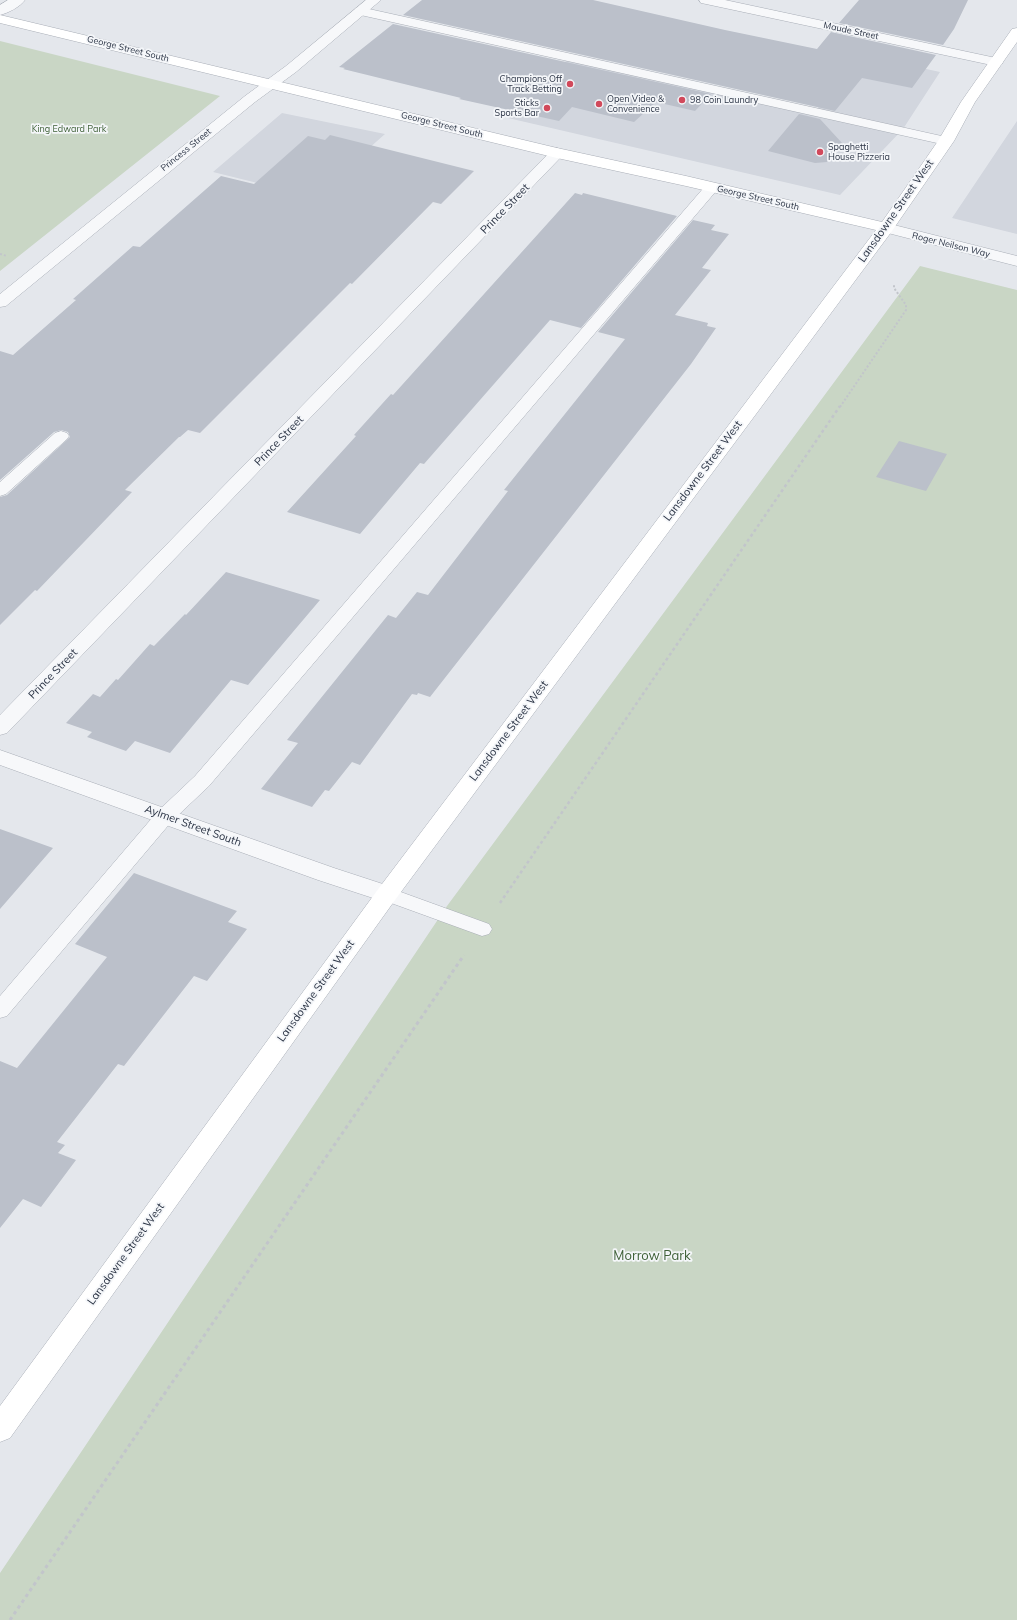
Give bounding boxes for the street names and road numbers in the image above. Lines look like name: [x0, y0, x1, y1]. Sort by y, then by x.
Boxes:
street label: Maude Street: [823, 20, 879, 42]
street label: George Street South: [86, 34, 170, 64]
street label: George Street South: [400, 110, 484, 140]
street label: Princess Street: [159, 126, 213, 174]
street label: Lansdowne Street West: [856, 157, 936, 265]
street label: Prince Street: [478, 181, 532, 237]
street label: George Street South: [716, 183, 800, 213]
street label: Roger Neilson Way: [911, 230, 991, 260]
street label: Prince Street: [252, 413, 306, 469]
street label: Lansdowne Street West: [661, 418, 745, 524]
street label: Prince Street: [26, 646, 80, 702]
street label: Lansdowne Street West: [467, 678, 551, 784]
street label: Aylmer Street South: [143, 802, 243, 850]
street label: Lansdowne Street West: [275, 938, 357, 1044]
street label: Lansdowne Street West: [85, 1201, 167, 1307]

